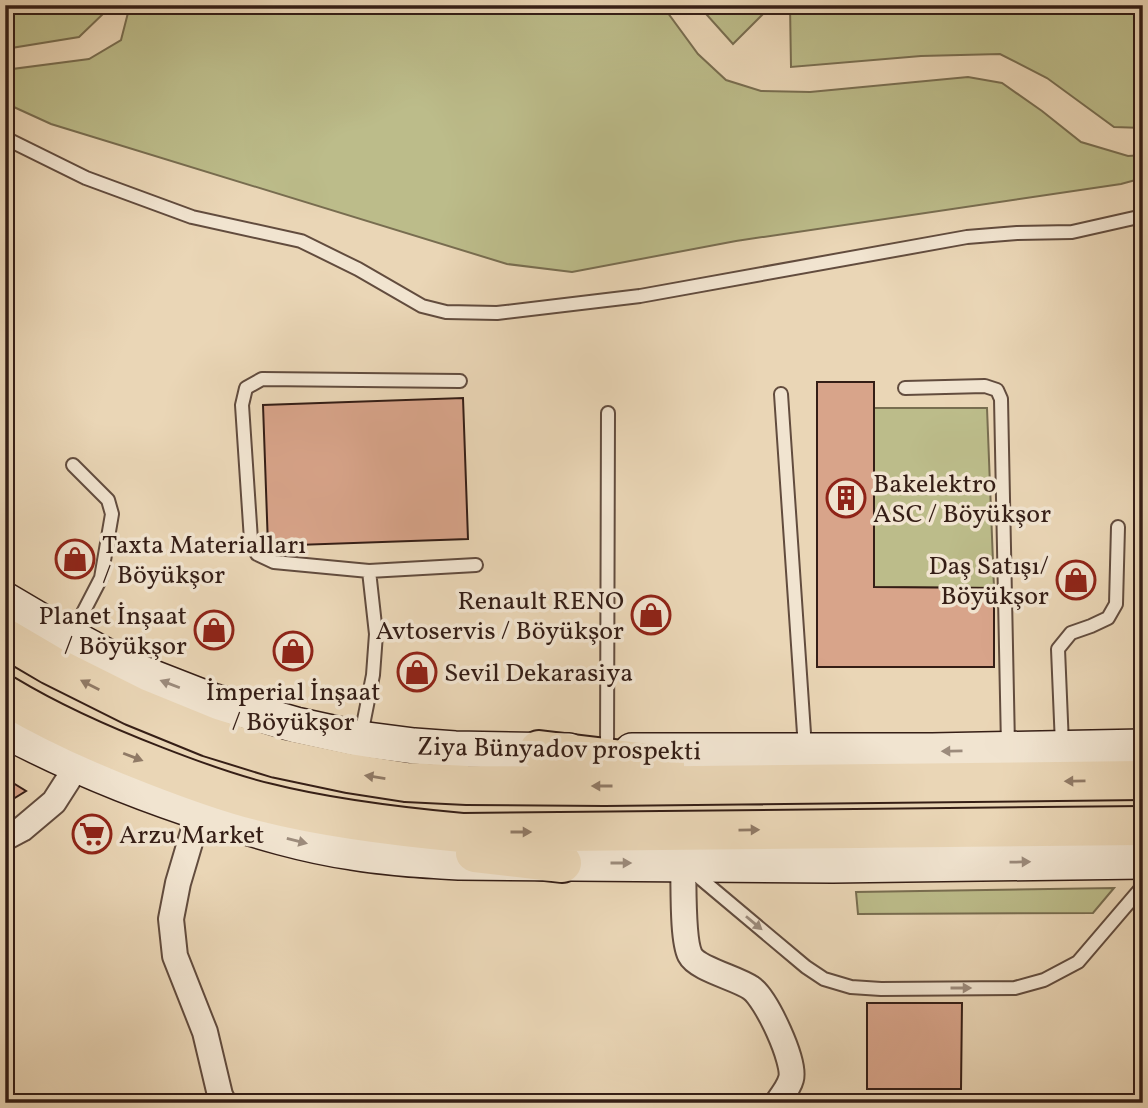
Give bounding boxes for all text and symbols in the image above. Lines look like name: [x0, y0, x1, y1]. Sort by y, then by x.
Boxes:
place label: Bakelektro ASC / Böyükşor: [873, 467, 1051, 533]
building icon: Bakelektro ASC / Böyükşor: [825, 477, 867, 519]
place label: Taxta Materialları / Böyükşor: [102, 528, 306, 594]
shop icon: Taxta Materialları / Böyükşor: [54, 538, 96, 580]
place label: Daş Satışı/ Böyükşor: [928, 549, 1049, 615]
shop icon: Daş Satışı/ Böyükşor: [1055, 559, 1097, 601]
place label: Renault RENO Avtoservis / Böyükşor: [375, 584, 624, 650]
shop icon: Renault RENO Avtoservis / Böyükşor: [630, 594, 672, 636]
place label: Planet İnşaat / Böyükşor: [39, 599, 187, 665]
shop icon: Planet İnşaat / Böyükşor: [193, 609, 235, 651]
shop icon: İmperial İnşaat / Böyükşor: [272, 630, 314, 672]
shop icon: Sevil Dekarasiya: [396, 651, 438, 693]
place label: Sevil Dekarasiya: [444, 656, 633, 692]
place label: İmperial İnşaat / Böyükşor: [206, 675, 380, 741]
one-way arrow: [80, 679, 100, 690]
one-way arrow: [159, 679, 180, 690]
street label: Ziya Bünyadov prospekti: [417, 730, 701, 770]
one-way arrow: [941, 745, 963, 757]
one-way arrow: [122, 752, 143, 763]
one-way arrow: [364, 772, 386, 783]
one-way arrow: [1063, 775, 1085, 786]
one-way arrow: [591, 780, 613, 792]
supermarket icon: Arzu Market: [71, 813, 113, 855]
place label: Arzu Market: [119, 818, 264, 854]
one-way arrow: [738, 824, 760, 836]
one-way arrow: [511, 826, 533, 838]
one-way arrow: [287, 836, 309, 847]
one-way arrow: [1009, 856, 1031, 868]
one-way arrow: [610, 857, 632, 869]
one-way arrow: [745, 915, 763, 931]
one-way arrow: [950, 982, 972, 994]

